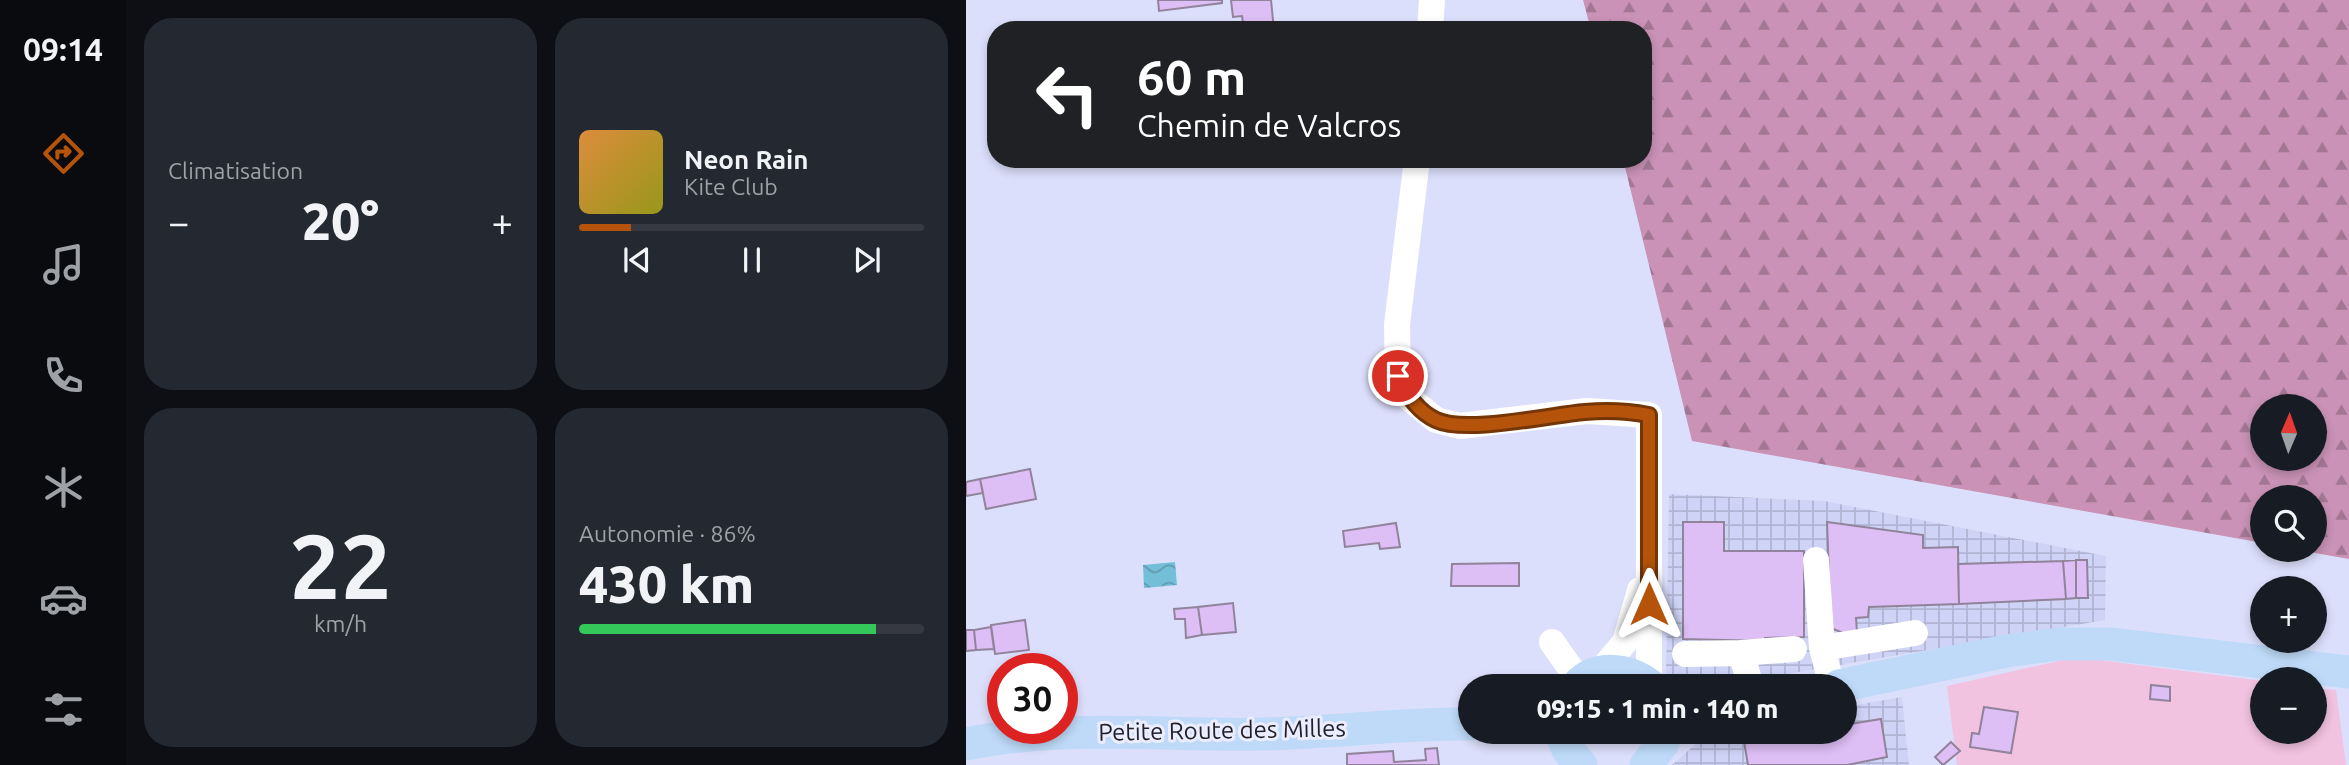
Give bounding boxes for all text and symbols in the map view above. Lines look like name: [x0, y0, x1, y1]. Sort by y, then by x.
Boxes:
text: 09:14: [23, 31, 103, 67]
icon: left: [1022, 49, 1113, 140]
text: 60 m: [1137, 49, 1246, 104]
text: Chemin de Valcros: [1137, 107, 1401, 143]
icon: directions: [39, 129, 88, 178]
text: Neon Rain: [684, 145, 809, 174]
text: Climatisation: [168, 158, 303, 183]
text: Kite Club: [684, 174, 778, 199]
text: 20°: [302, 192, 379, 250]
text: −: [168, 201, 189, 243]
text: +: [492, 201, 513, 243]
icon: music: [39, 240, 88, 289]
icon: previous: [618, 241, 656, 279]
icon: pause: [733, 241, 771, 279]
icon: next: [848, 241, 886, 279]
pin: [1368, 346, 1428, 406]
icon: phone: [39, 351, 88, 400]
icon: arrive: [1379, 357, 1417, 395]
north arrow: [2250, 394, 2328, 471]
map controls: [2250, 394, 2327, 744]
icon: climate: [39, 463, 88, 512]
button: search: [2250, 485, 2327, 562]
text: 22: [289, 514, 392, 616]
text: Autonomie · 86%: [579, 521, 756, 546]
text: 430 km: [579, 555, 754, 613]
position arrow: [1612, 567, 1686, 641]
icon: car: [39, 574, 88, 623]
button: +: [2250, 576, 2327, 653]
text: km/h: [314, 611, 367, 636]
speed limit sign: 30: [987, 653, 1078, 744]
button: −: [2250, 667, 2327, 744]
icon: filters: [39, 685, 88, 734]
text: 09:15 · 1 min · 140 m: [1537, 694, 1778, 723]
street label: Petite Route des Milles: [1098, 714, 1346, 746]

